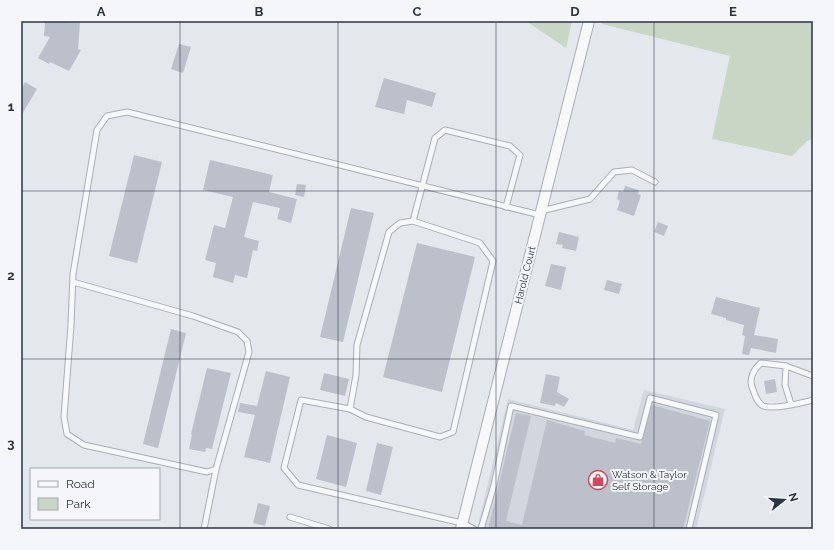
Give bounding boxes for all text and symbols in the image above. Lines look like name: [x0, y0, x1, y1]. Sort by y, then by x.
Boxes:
text: A: [97, 4, 106, 19]
text: B: [255, 4, 264, 19]
text: C: [413, 4, 422, 19]
text: D: [570, 4, 580, 19]
text: E: [729, 4, 737, 19]
text: 1: [8, 99, 15, 114]
street label: Harold Court: [513, 244, 538, 305]
text: 2: [7, 268, 15, 283]
text: 3: [7, 436, 15, 451]
legend: [30, 468, 160, 520]
shop icon: Watson & Taylor Self Storage: [587, 469, 609, 491]
place label: Watson & Taylor Self Storage: [612, 469, 687, 492]
text: Road: [66, 477, 95, 491]
north arrow: [764, 480, 804, 520]
text: N: [786, 491, 801, 503]
text: Park: [66, 497, 91, 511]

